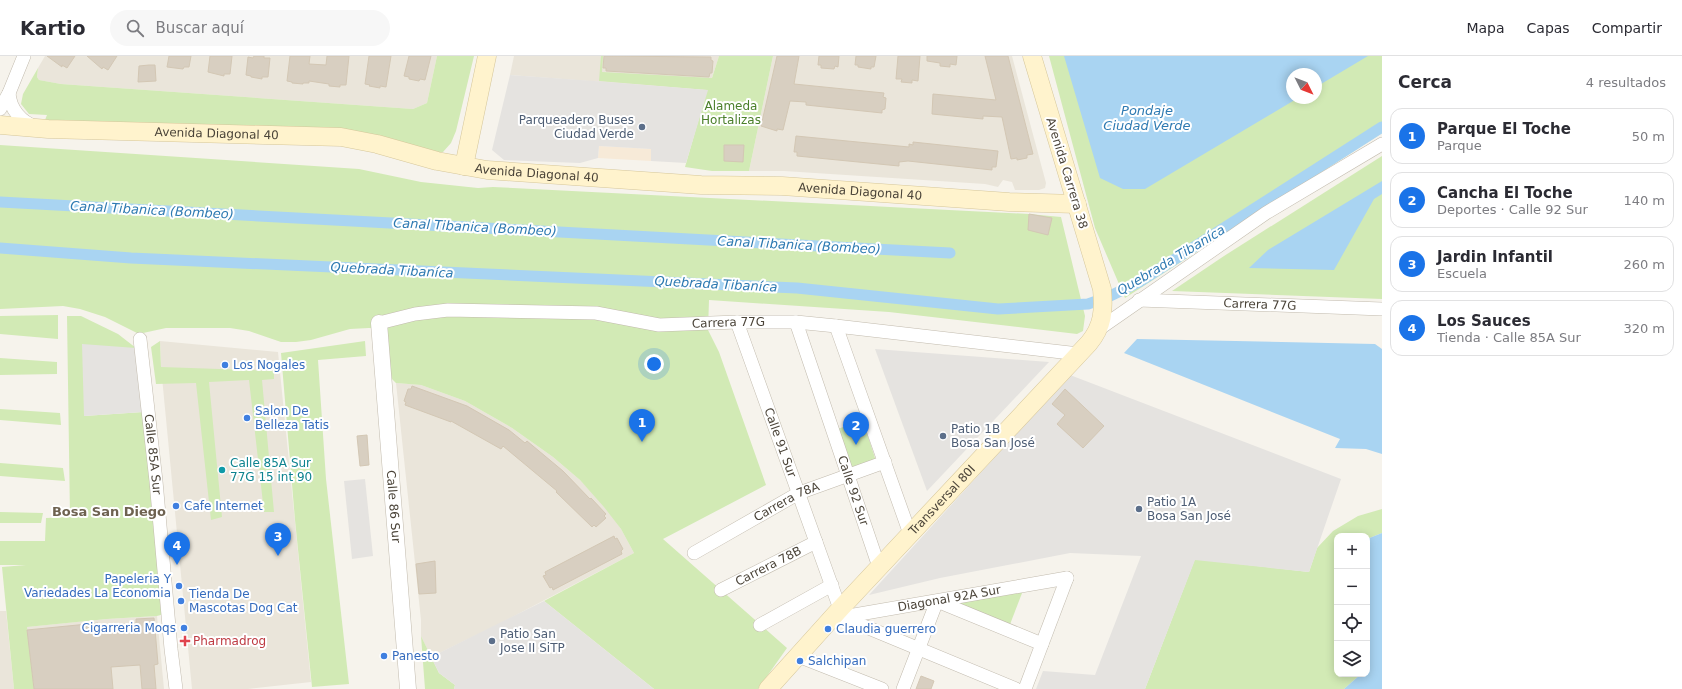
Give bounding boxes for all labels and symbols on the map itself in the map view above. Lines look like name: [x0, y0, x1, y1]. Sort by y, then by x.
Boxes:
north arrow: [1286, 68, 1322, 104]
park label: Alameda Hortalizas: [701, 99, 761, 127]
water label: Pondaje Ciudad Verde: [1103, 103, 1191, 133]
place label: Parqueadero Buses Ciudad Verde: [519, 113, 634, 141]
street label: Avenida Carrera 38: [1043, 116, 1091, 230]
marker: Parqueadero Buses Ciudad Verde: [637, 122, 647, 132]
street label: Avenida Diagonal 40: [155, 125, 279, 142]
street label: Avenida Diagonal 40: [474, 161, 599, 185]
street label: Avenida Diagonal 40: [798, 180, 923, 203]
water label: Canal Tibanica (Bombeo): [70, 198, 234, 222]
water label: Canal Tibanica (Bombeo): [393, 215, 557, 239]
water label: Quebrada Tibaníca: [1114, 222, 1228, 298]
water label: Canal Tibanica (Bombeo): [717, 233, 881, 257]
water label: Quebrada Tibaníca: [330, 259, 454, 281]
water label: Quebrada Tibaníca: [654, 273, 778, 295]
street label: Carrera 77G: [1223, 296, 1297, 313]
street label: Carrera 77G: [692, 315, 765, 331]
your location: [644, 354, 664, 374]
place label: Los Nogales: [233, 358, 305, 372]
marker: Los Nogales: [220, 360, 230, 370]
place label: Salon De Belleza Tatis: [255, 404, 329, 432]
street label: Calle 91 Sur: [761, 406, 799, 479]
pin: 1: [629, 409, 655, 442]
pin: 2: [843, 412, 869, 445]
street label: Calle 85A Sur: [141, 413, 164, 495]
marker: Salon De Belleza Tatis: [242, 413, 252, 423]
place label: Patio 1B Bosa San José: [951, 422, 1035, 450]
marker: Patio 1B Bosa San José: [938, 431, 948, 441]
street label: Calle 92 Sur: [835, 454, 871, 527]
place label: Calle 85A Sur 77G 15 int 90: [230, 456, 312, 484]
street label: Transversal 80I: [905, 462, 978, 539]
marker: Calle 85A Sur 77G 15 int 90: [217, 465, 227, 475]
street label: Calle 86 Sur: [384, 470, 403, 543]
street label: Carrera 78A: [751, 479, 822, 524]
place label: Patio 1A Bosa San José: [1147, 495, 1231, 523]
place label: Cafe Internet: [184, 499, 263, 513]
marker: Cafe Internet: [171, 501, 181, 511]
district label: Bosa San Diego: [52, 504, 166, 519]
marker: Patio 1A Bosa San José: [1134, 504, 1144, 514]
pin: 3: [265, 523, 291, 556]
pin: 4: [164, 532, 190, 565]
street label: Carrera 78B: [733, 544, 804, 589]
place label: Papeleria Y Variedades La Economia: [24, 572, 172, 600]
marker: Papeleria Y Variedades La Economia: [174, 581, 184, 591]
street label: Diagonal 92A Sur: [897, 583, 1002, 614]
place label: Tienda De Mascotas Dog Cat: [188, 587, 298, 615]
marker: Tienda De Mascotas Dog Cat: [176, 596, 186, 606]
place label: Cigarreria Moqs: [82, 621, 176, 635]
place label: Claudia guerrero: [836, 622, 936, 636]
marker: Cigarreria Moqs: [179, 623, 189, 633]
marker: Claudia guerrero: [823, 624, 833, 634]
place label: Patio San Jose II SiTP: [499, 627, 565, 655]
place label: Pharmadrog: [193, 634, 266, 648]
marker: Pharmadrog: [180, 636, 190, 646]
marker: Patio San Jose II SiTP: [487, 636, 497, 646]
place label: Panesto: [392, 649, 439, 663]
marker: Panesto: [379, 651, 389, 661]
place label: Salchipan: [808, 654, 866, 668]
marker: Salchipan: [795, 656, 805, 666]

